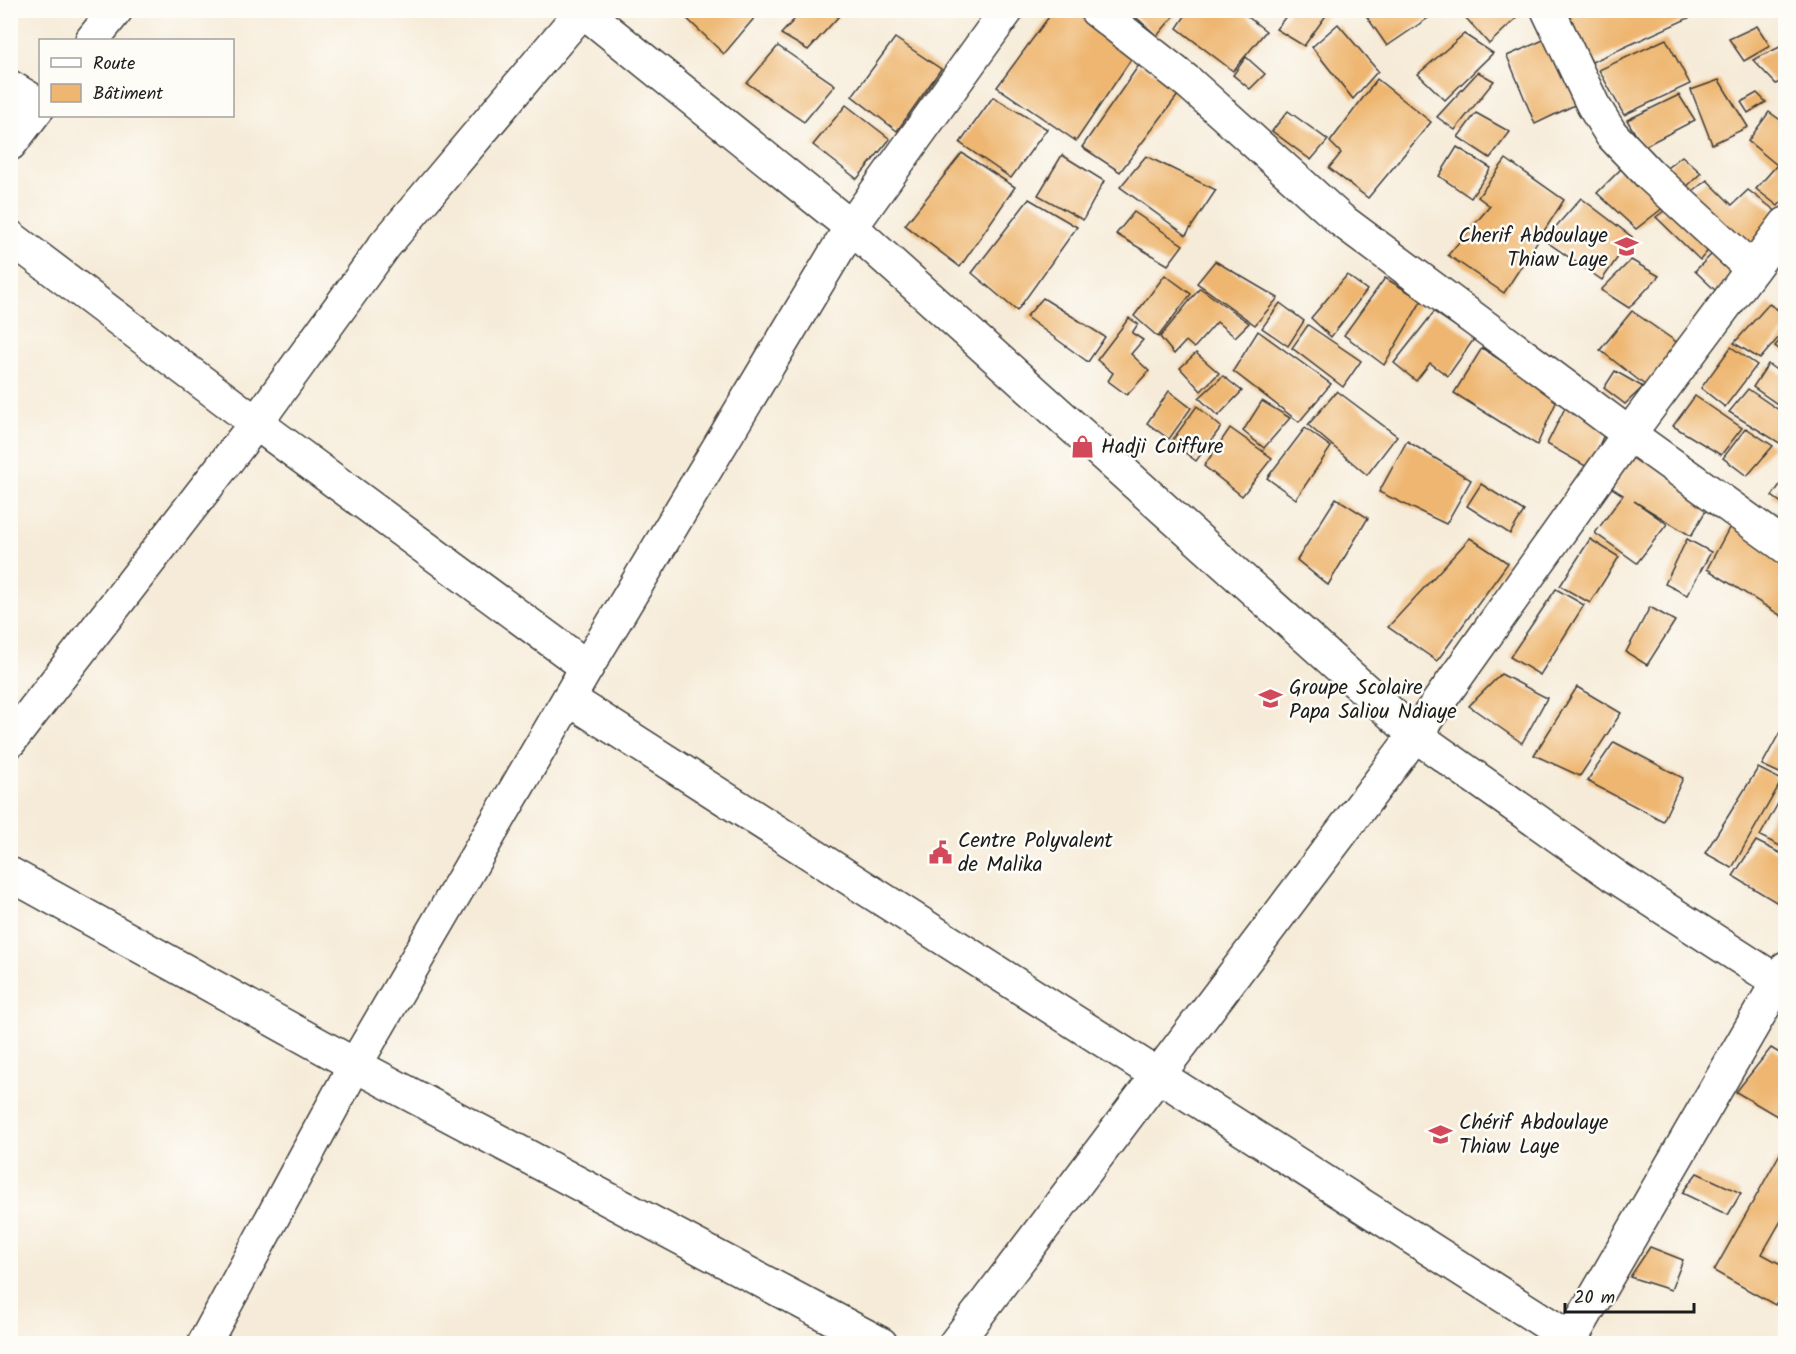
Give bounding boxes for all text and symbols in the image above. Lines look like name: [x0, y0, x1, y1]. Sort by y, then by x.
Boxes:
legend: [39, 39, 234, 117]
text: Route: [93, 50, 135, 79]
text: Bâtiment: [93, 80, 164, 109]
place label: Cherif Abdoulaye Thiaw Laye: [1458, 220, 1609, 277]
school or university icon: Cherif Abdoulaye Thiaw Laye: [1613, 234, 1639, 260]
place label: Hadji Coiffure: [1101, 431, 1224, 464]
shop icon: Hadji Coiffure: [1070, 433, 1096, 459]
place label: Groupe Scolaire Papa Saliou Ndiaye: [1289, 672, 1457, 729]
school or university icon: Groupe Scolaire Papa Saliou Ndiaye: [1258, 686, 1284, 712]
place label: Centre Polyvalent de Malika: [958, 825, 1114, 882]
public building icon: Centre Polyvalent de Malika: [927, 839, 953, 865]
place label: Chérif Abdoulaye Thiaw Laye: [1459, 1107, 1609, 1164]
school or university icon: Chérif Abdoulaye Thiaw Laye: [1428, 1121, 1454, 1147]
scale bar: [1565, 1276, 1694, 1314]
text: 20 m: [1574, 1284, 1615, 1313]

